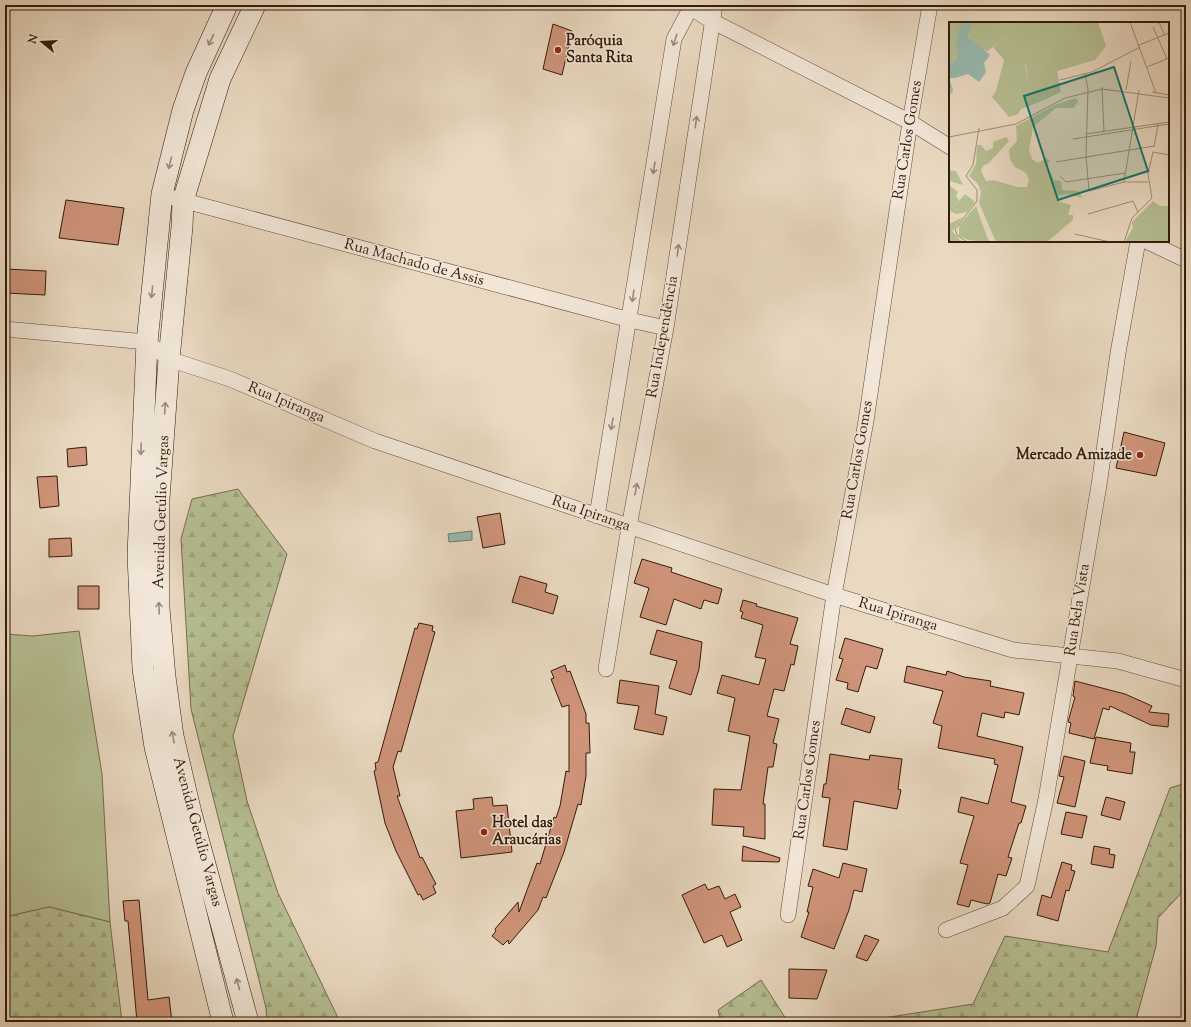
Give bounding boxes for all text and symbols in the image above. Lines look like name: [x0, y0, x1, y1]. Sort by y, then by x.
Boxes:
north arrow: [22, 22, 62, 62]
inset map: [949, 22, 1169, 242]
place label: Paróquia Santa Rita: [566, 31, 633, 69]
text: N: [24, 32, 42, 47]
one-way arrow: [671, 33, 678, 46]
one-way arrow: [207, 34, 214, 46]
marker: Paróquia Santa Rita: [553, 45, 563, 55]
street label: Rua Carlos Gomes: [888, 79, 928, 201]
one-way arrow: [692, 116, 700, 129]
one-way arrow: [166, 157, 173, 170]
one-way arrow: [650, 161, 658, 174]
street label: Rua Machado de Assis: [342, 234, 486, 292]
one-way arrow: [674, 244, 682, 257]
street label: Rua Independência: [642, 274, 684, 400]
one-way arrow: [148, 285, 156, 298]
one-way arrow: [629, 289, 637, 302]
street label: Rua Ipiranga: [244, 377, 328, 429]
street label: Rua Carlos Gomes: [837, 399, 879, 521]
one-way arrow: [162, 402, 169, 415]
one-way arrow: [608, 417, 616, 430]
street label: Avenida Getúlio Vargas: [149, 435, 175, 589]
one-way arrow: [138, 442, 145, 455]
place label: Mercado Amizade: [1016, 445, 1132, 466]
marker: Mercado Amizade: [1135, 450, 1145, 460]
one-way arrow: [632, 483, 640, 496]
street label: Rua Ipiranga: [549, 491, 633, 537]
street label: Rua Bela Vista: [1060, 562, 1096, 658]
street label: Rua Ipiranga: [856, 593, 940, 637]
one-way arrow: [156, 602, 163, 615]
street label: Rua Carlos Gomes: [789, 719, 827, 841]
one-way arrow: [169, 731, 177, 744]
street label: Avenida Getúlio Vargas: [167, 755, 227, 909]
place label: Hotel das Araucárias: [492, 813, 561, 851]
marker: Hotel das Araucárias: [479, 827, 489, 837]
one-way arrow: [234, 978, 242, 991]

